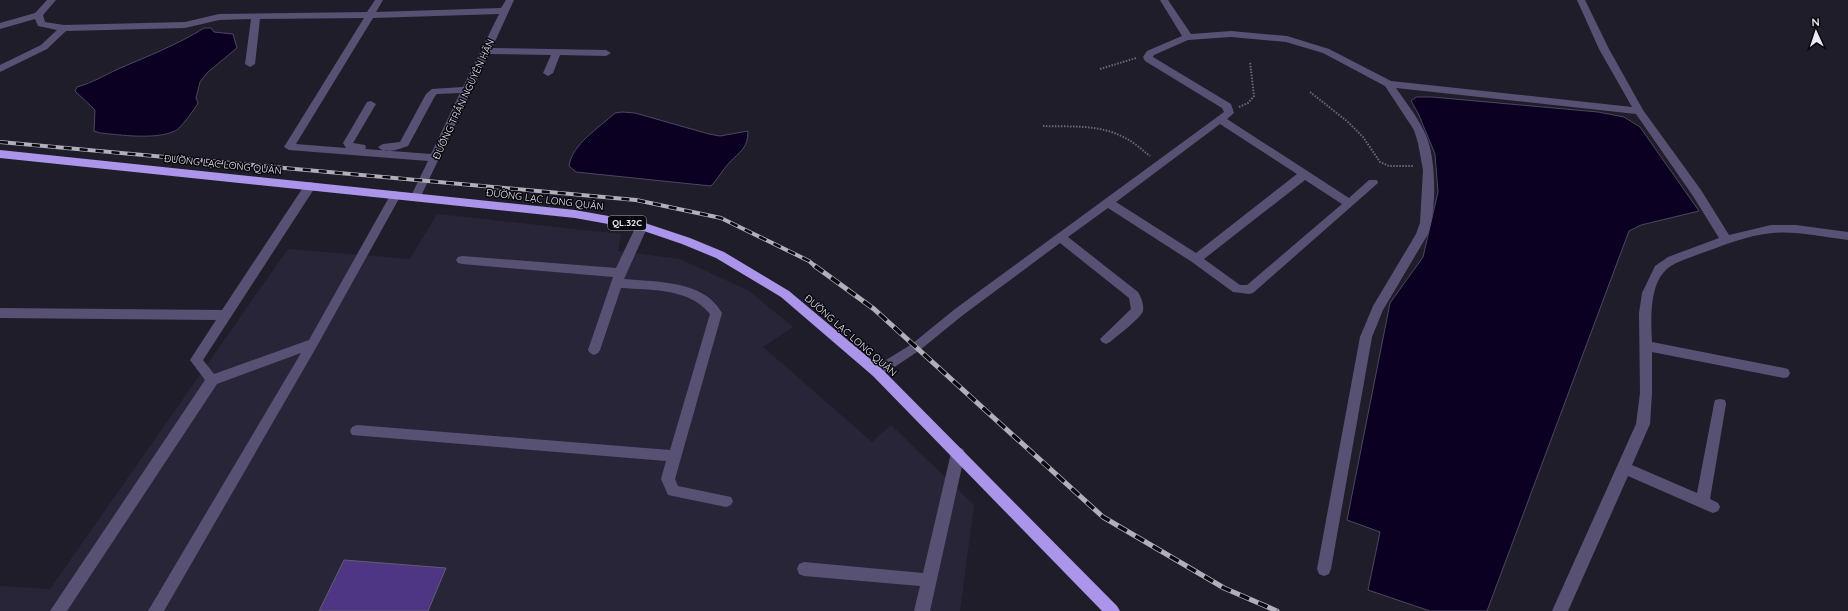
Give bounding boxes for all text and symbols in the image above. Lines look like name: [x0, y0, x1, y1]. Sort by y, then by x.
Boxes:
north arrow: [1796, 12, 1836, 52]
text: N: [1811, 15, 1820, 29]
street label: ĐƯỜNG TRẦN NGUYÊN HÃN: [430, 37, 497, 162]
street label: ĐƯỜNG LẠC LONG QUÂN: [163, 152, 283, 177]
street label: ĐƯỜNG LẠC LONG QUÂN: [485, 186, 605, 213]
road number: QL.32C: [608, 216, 646, 230]
street label: ĐƯỜNG LẠC LONG QUÂN: [802, 292, 900, 379]

